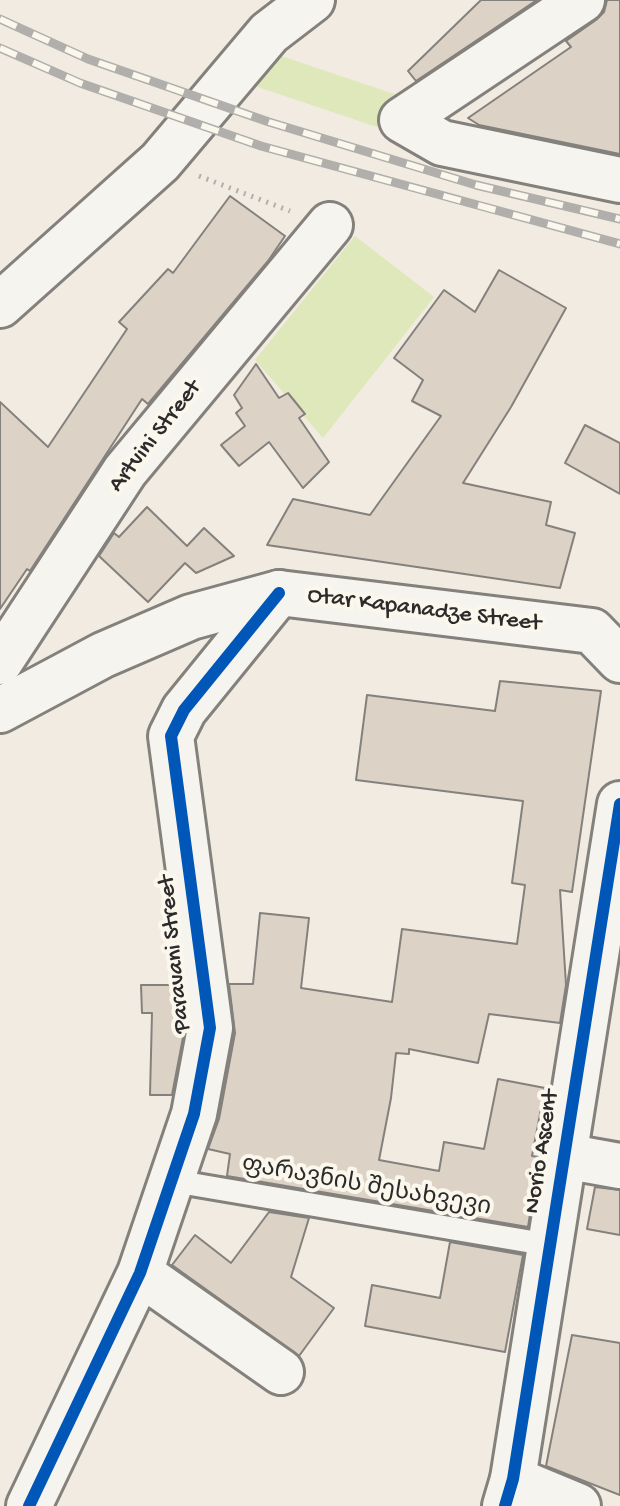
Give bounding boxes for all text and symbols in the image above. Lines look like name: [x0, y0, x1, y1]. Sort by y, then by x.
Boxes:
street label: Artvini Street: [103, 375, 209, 499]
street label: Otar Kapanadze Street: [306, 582, 542, 640]
street label: Paravani Street: [153, 874, 199, 1034]
street label: Norio Ascent: [519, 1088, 567, 1216]
street label: ფარავნის შესახვევი: [239, 1152, 493, 1224]

